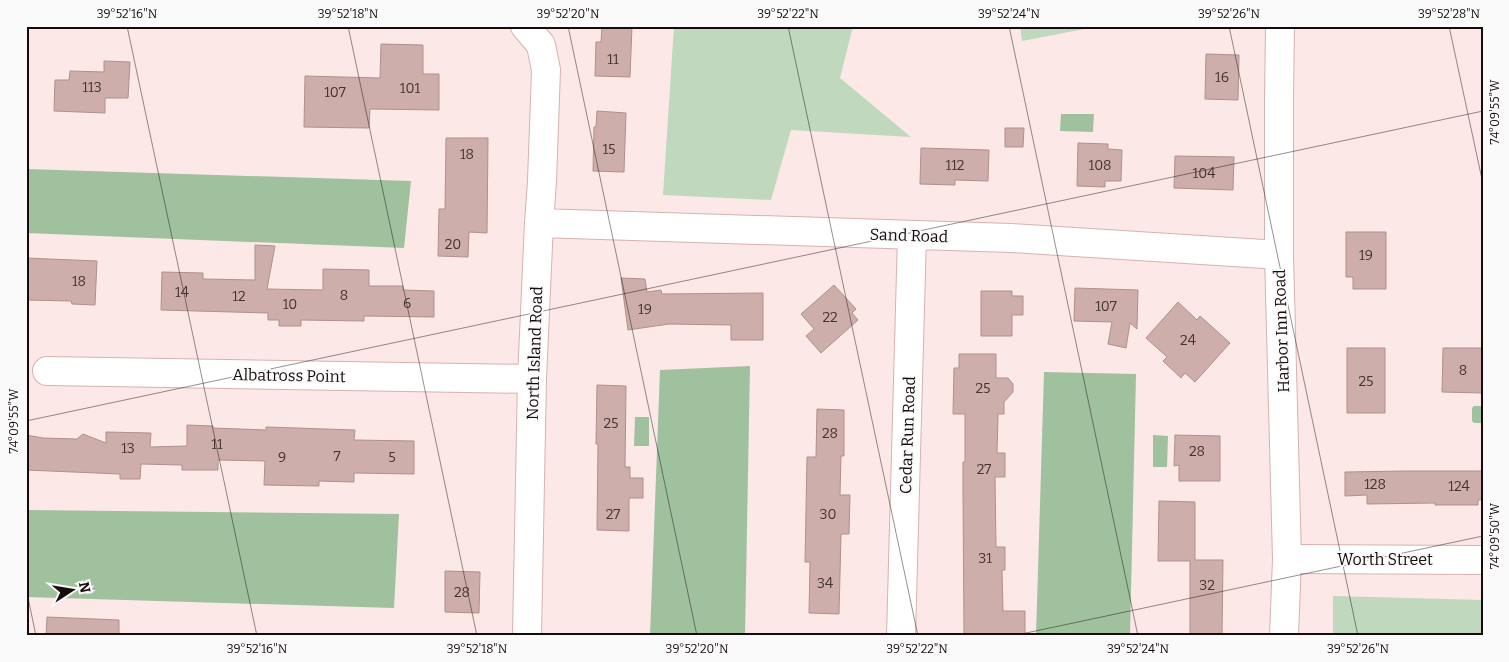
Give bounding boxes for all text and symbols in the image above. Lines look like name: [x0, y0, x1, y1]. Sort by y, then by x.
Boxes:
text: 39°52'16"N: [97, 7, 158, 21]
text: 39°52'18"N: [318, 7, 379, 21]
text: 39°52'20"N: [537, 7, 600, 21]
text: 39°52'22"N: [757, 7, 819, 21]
text: 39°52'24"N: [978, 7, 1041, 21]
text: 39°52'26"N: [1198, 7, 1261, 21]
text: 39°52'28"N: [1418, 7, 1481, 21]
house number: 11: [607, 51, 619, 68]
house number: 16: [1215, 69, 1229, 86]
house number: 113: [82, 79, 102, 96]
text: 74°09'55"W: [1488, 79, 1502, 144]
house number: 101: [400, 80, 420, 97]
house number: 107: [324, 84, 346, 101]
house number: 15: [602, 141, 616, 158]
house number: 18: [460, 146, 474, 163]
house number: 112: [946, 157, 964, 174]
house number: 108: [1088, 157, 1112, 174]
house number: 104: [1193, 165, 1215, 182]
street label: Sand Road: [869, 225, 949, 246]
house number: 20: [445, 236, 461, 253]
house number: 19: [1359, 247, 1373, 264]
street label: Harbor Inn Road: [1270, 268, 1293, 393]
house number: 18: [72, 273, 86, 290]
house number: 14: [175, 284, 189, 301]
street label: North Island Road: [523, 285, 546, 420]
house number: 8: [340, 287, 348, 304]
house number: 12: [232, 288, 246, 305]
house number: 6: [403, 295, 411, 312]
house number: 10: [283, 296, 297, 313]
house number: 107: [1095, 298, 1117, 315]
house number: 19: [638, 301, 652, 318]
house number: 22: [822, 309, 838, 326]
house number: 24: [1180, 332, 1196, 349]
house number: 8: [1459, 362, 1467, 379]
street label: Albatross Point: [232, 365, 346, 386]
house number: 25: [1358, 373, 1374, 390]
street label: Cedar Run Road: [896, 375, 919, 494]
house number: 25: [975, 380, 991, 397]
text: 74°09'55"W: [7, 388, 21, 453]
house number: 25: [603, 415, 619, 432]
house number: 28: [822, 425, 838, 442]
house number: 11: [211, 436, 223, 453]
house number: 13: [121, 440, 135, 457]
house number: 28: [1189, 443, 1205, 460]
house number: 7: [333, 448, 341, 465]
house number: 9: [278, 449, 286, 466]
house number: 5: [388, 449, 396, 466]
house number: 27: [977, 461, 991, 478]
house number: 128: [1364, 476, 1386, 493]
house number: 124: [1448, 478, 1470, 495]
text: 74°09'50"W: [1488, 502, 1502, 569]
house number: 27: [606, 506, 620, 523]
house number: 30: [820, 506, 836, 523]
house number: 31: [978, 550, 992, 567]
street label: Worth Street: [1337, 550, 1433, 569]
north arrow: [48, 564, 98, 614]
house number: 34: [817, 575, 833, 592]
house number: 32: [1199, 577, 1215, 594]
text: N: [75, 580, 94, 595]
house number: 28: [454, 584, 470, 601]
text: 39°52'16"N: [227, 642, 288, 656]
text: 39°52'18"N: [447, 642, 508, 656]
text: 39°52'20"N: [666, 642, 729, 656]
text: 39°52'22"N: [886, 642, 948, 656]
text: 39°52'24"N: [1107, 642, 1170, 656]
text: 39°52'26"N: [1327, 642, 1390, 656]

